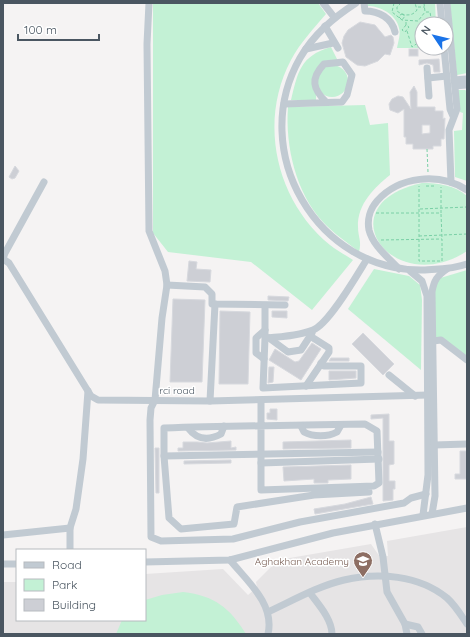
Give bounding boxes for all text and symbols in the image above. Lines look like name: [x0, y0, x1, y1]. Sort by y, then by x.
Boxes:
scale bar: [18, 16, 99, 42]
north arrow: [414, 16, 454, 56]
text: 100 m: [24, 22, 57, 37]
text: N: [418, 23, 434, 38]
street label: rci road: [159, 384, 195, 397]
legend: [16, 549, 146, 621]
school or university icon: Aghakhan Academy: [352, 550, 374, 578]
place label: Aghakhan Academy: [255, 555, 349, 568]
text: Road: [52, 557, 82, 572]
text: Park: [52, 577, 77, 592]
text: Building: [52, 597, 96, 612]

